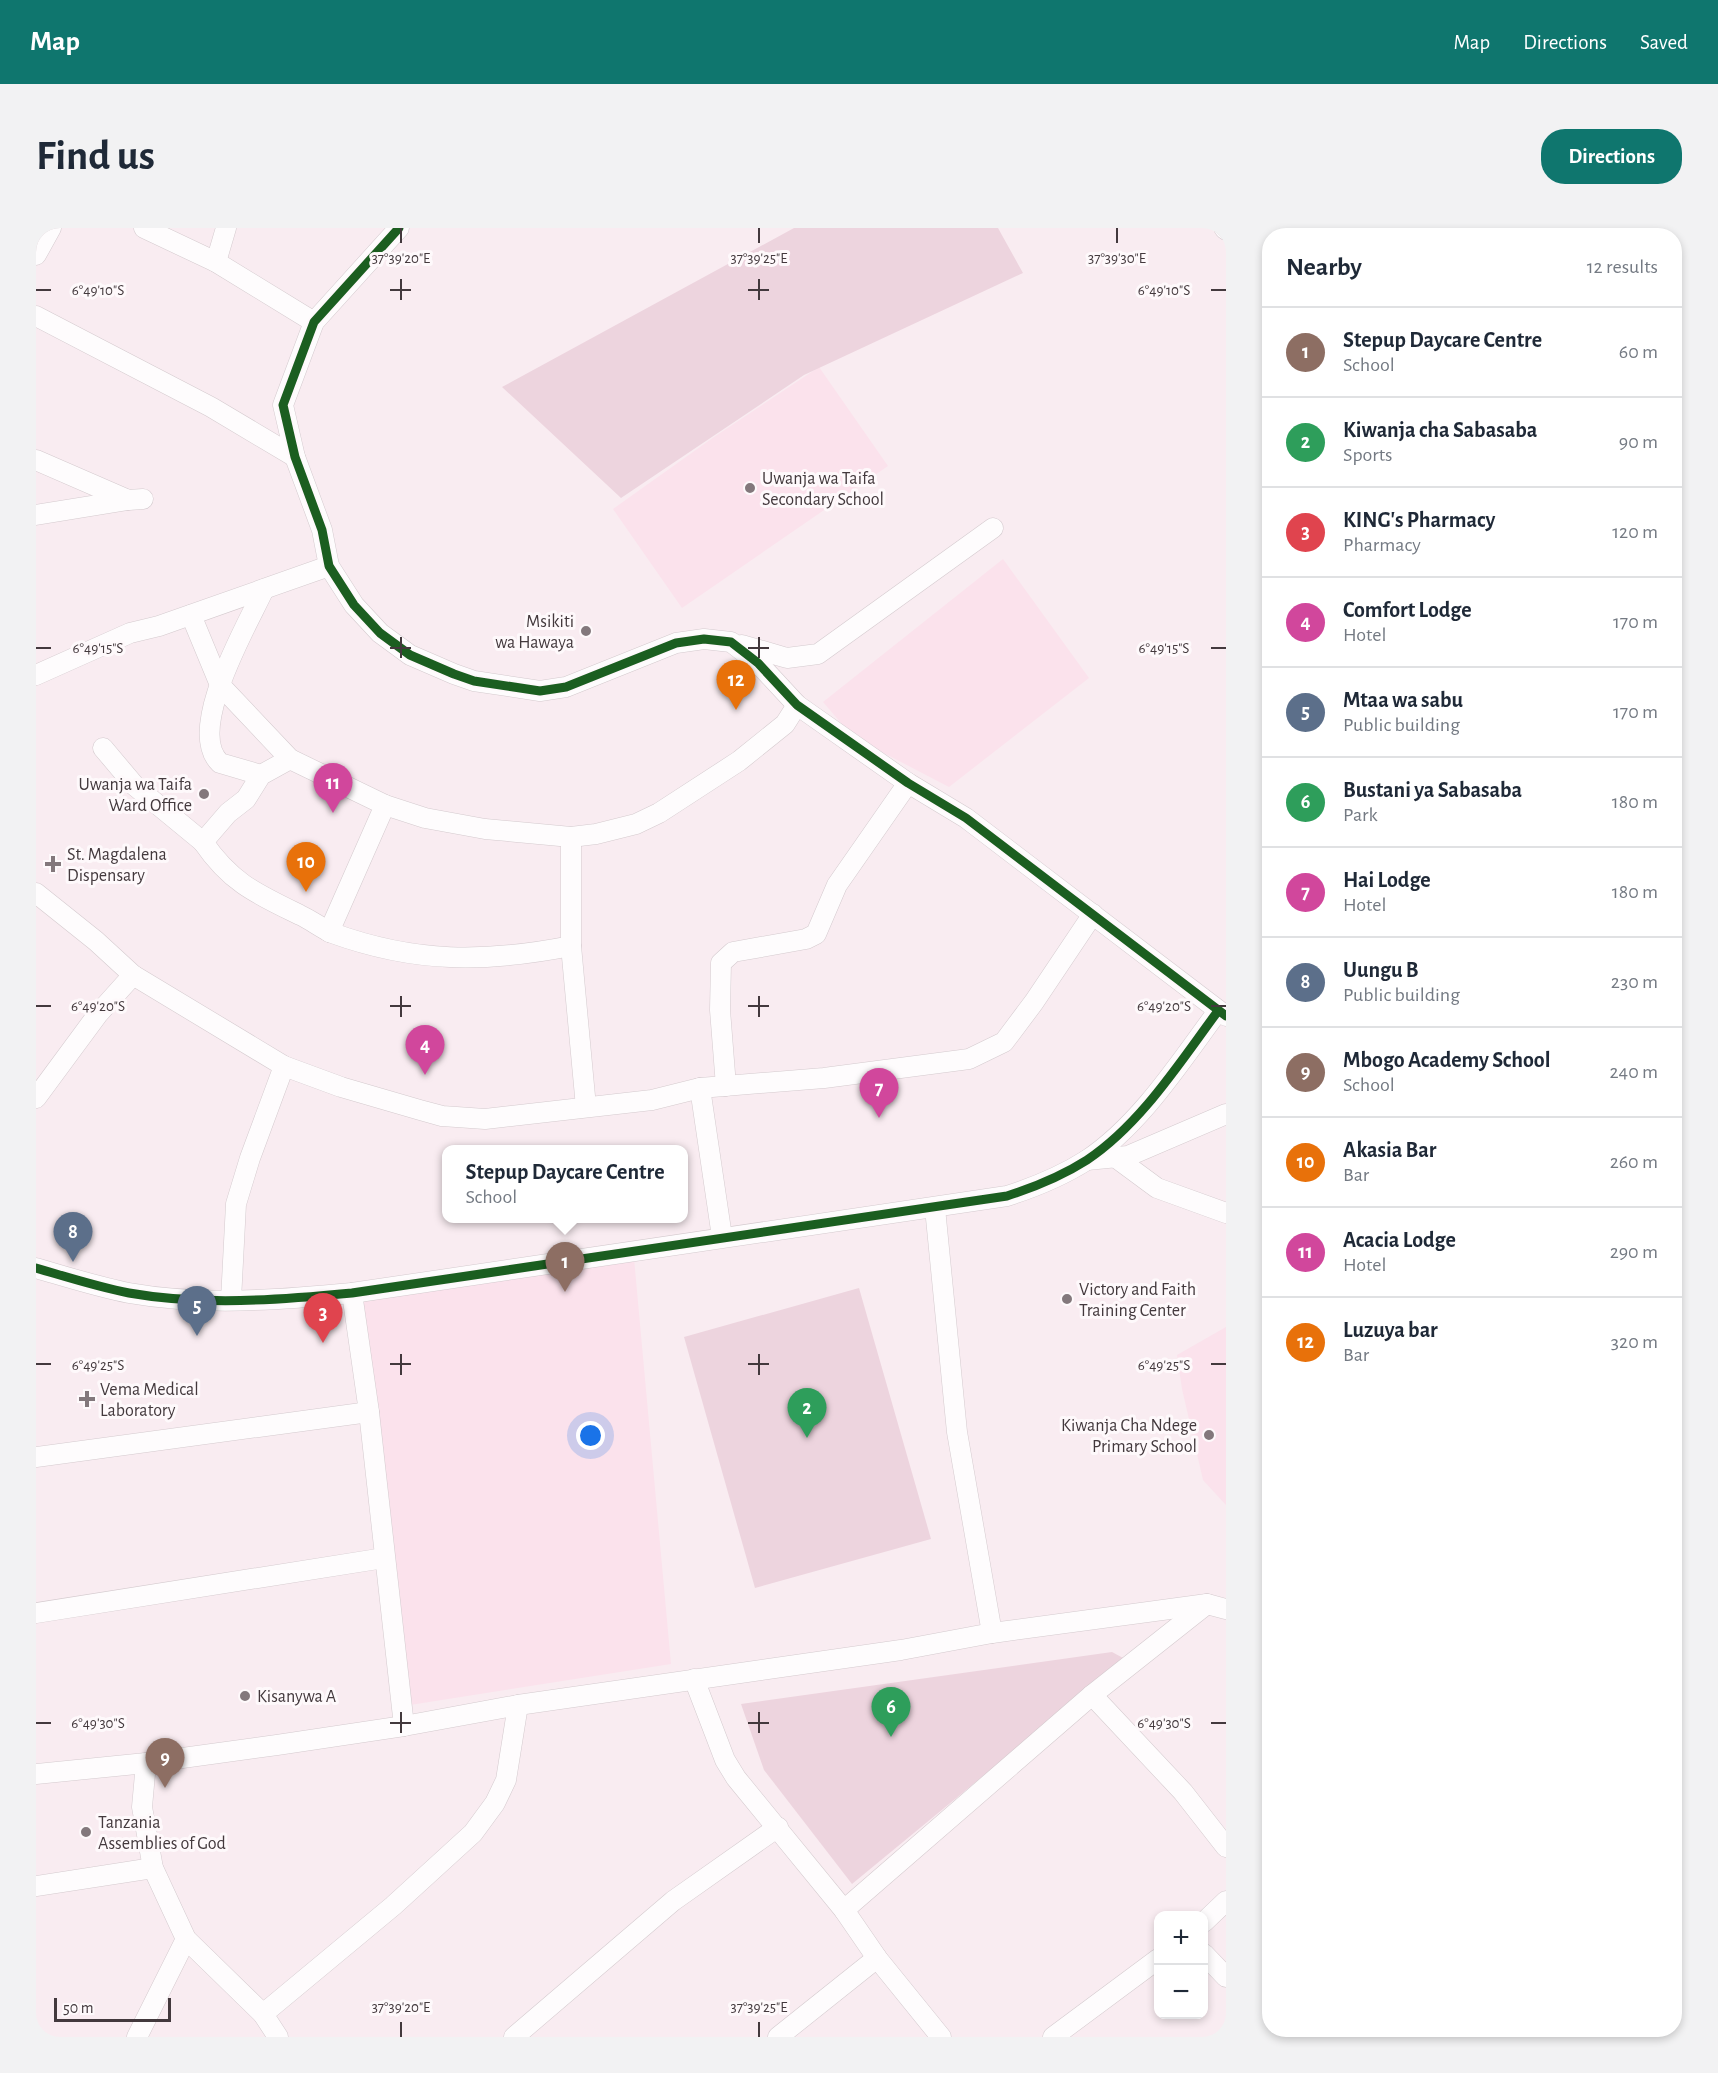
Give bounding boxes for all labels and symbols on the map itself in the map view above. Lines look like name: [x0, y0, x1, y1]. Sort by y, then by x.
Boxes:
text: 37°39'20"E: [372, 251, 430, 266]
text: 37°39'25"E: [730, 251, 788, 266]
text: 37°39'30"E: [1088, 251, 1146, 266]
text: 6°49'10"S: [72, 283, 124, 298]
text: 6°49'10"S: [1138, 283, 1190, 298]
place label: Uwanja wa Taifa Secondary School: [762, 470, 884, 509]
marker: Uwanja wa Taifa Secondary School: [743, 481, 757, 495]
place label: Msikiti wa Hawaya: [495, 613, 574, 652]
marker: Msikiti wa Hawaya: [579, 624, 593, 638]
text: 6°49'15"S: [73, 641, 123, 656]
text: 6°49'15"S: [1139, 641, 1189, 656]
pin: 12: [716, 660, 756, 710]
pin: 11: [314, 764, 352, 813]
place label: Uwanja wa Taifa Ward Office: [78, 776, 192, 815]
marker: Uwanja wa Taifa Ward Office: [197, 787, 211, 801]
pin: 10: [286, 842, 326, 892]
place label: St. Magdalena Dispensary: [67, 846, 167, 885]
marker: St. Magdalena Dispensary: [44, 855, 62, 873]
text: 6°49'20"S: [71, 999, 125, 1014]
text: 6°49'20"S: [1137, 999, 1191, 1014]
pin: 4: [406, 1026, 444, 1075]
pin: 7: [860, 1068, 898, 1118]
pin: 8: [54, 1212, 93, 1262]
pin: 1: [546, 1242, 584, 1292]
place label: Victory and Faith Training Center: [1079, 1281, 1196, 1320]
pin: 5: [178, 1286, 216, 1336]
marker: Victory and Faith Training Center: [1060, 1292, 1074, 1306]
pin: 3: [304, 1294, 342, 1343]
text: 6°49'25"S: [72, 1358, 124, 1373]
text: 6°49'25"S: [1138, 1358, 1190, 1373]
place label: Vema Medical Laboratory: [100, 1381, 199, 1420]
pin: 2: [788, 1388, 826, 1438]
marker: Vema Medical Laboratory: [78, 1390, 96, 1408]
place label: Kiwanja Cha Ndege Primary School: [1061, 1417, 1197, 1456]
your location: [576, 1421, 605, 1450]
marker: Kiwanja Cha Ndege Primary School: [1202, 1428, 1216, 1442]
place label: Kisanywa A: [257, 1688, 337, 1706]
pin: 6: [872, 1688, 910, 1737]
marker: Kisanywa A: [238, 1689, 252, 1703]
text: 6°49'30"S: [71, 1716, 125, 1731]
text: 6°49'30"S: [1137, 1716, 1191, 1731]
pin: 9: [146, 1738, 184, 1788]
place label: Tanzania Assemblies of God: [98, 1814, 226, 1853]
marker: Tanzania Assemblies of God: [79, 1825, 93, 1839]
scale bar: [54, 1995, 171, 2022]
text: 37°39'20"E: [372, 2000, 430, 2015]
text: 37°39'25"E: [730, 2000, 788, 2015]

